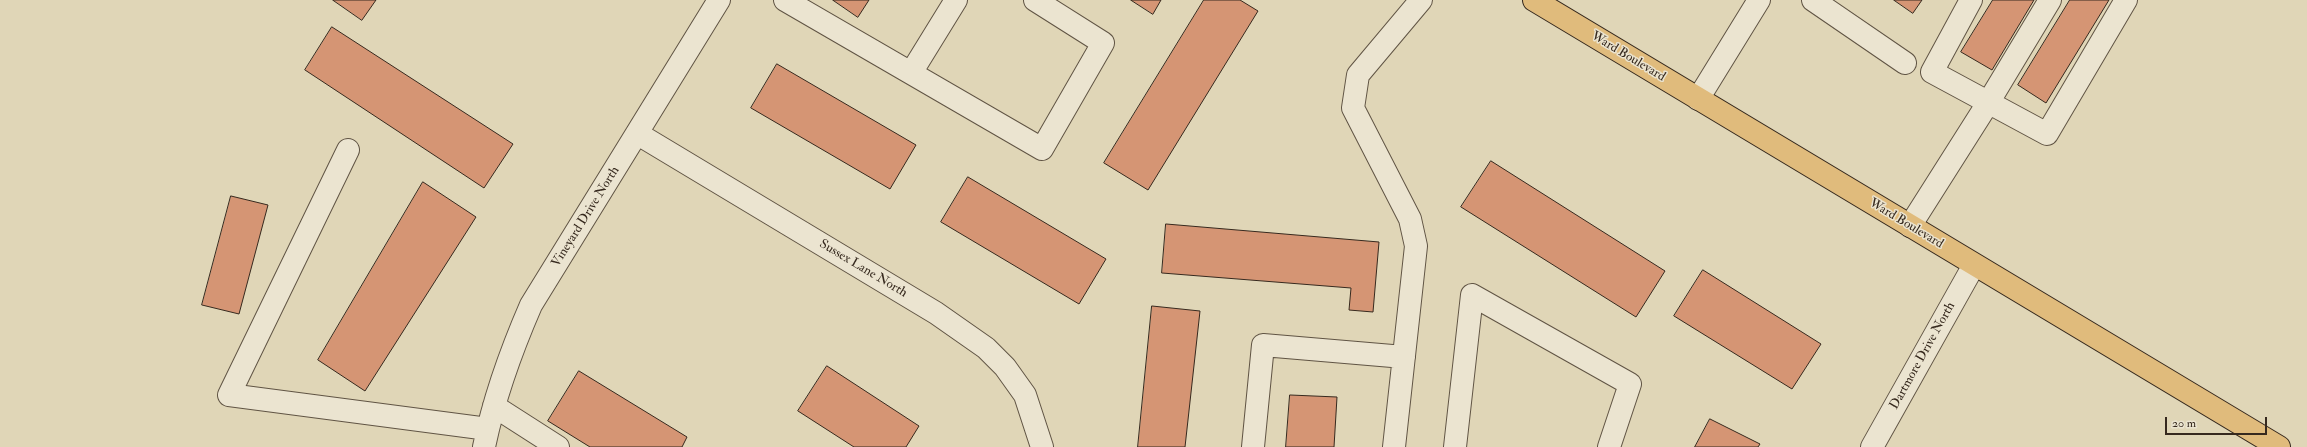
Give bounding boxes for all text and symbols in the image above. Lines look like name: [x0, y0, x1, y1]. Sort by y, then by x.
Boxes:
street label: Ward Boulevard: [1588, 29, 1668, 85]
street label: Vineyard Drive North: [549, 164, 623, 270]
street label: Ward Boulevard: [1866, 196, 1946, 252]
street label: Sussex Lane North: [816, 237, 910, 301]
street label: Dartmore Drive North: [1887, 300, 1959, 412]
scale bar: [2167, 409, 2269, 435]
text: 20 m: [2172, 416, 2196, 431]

